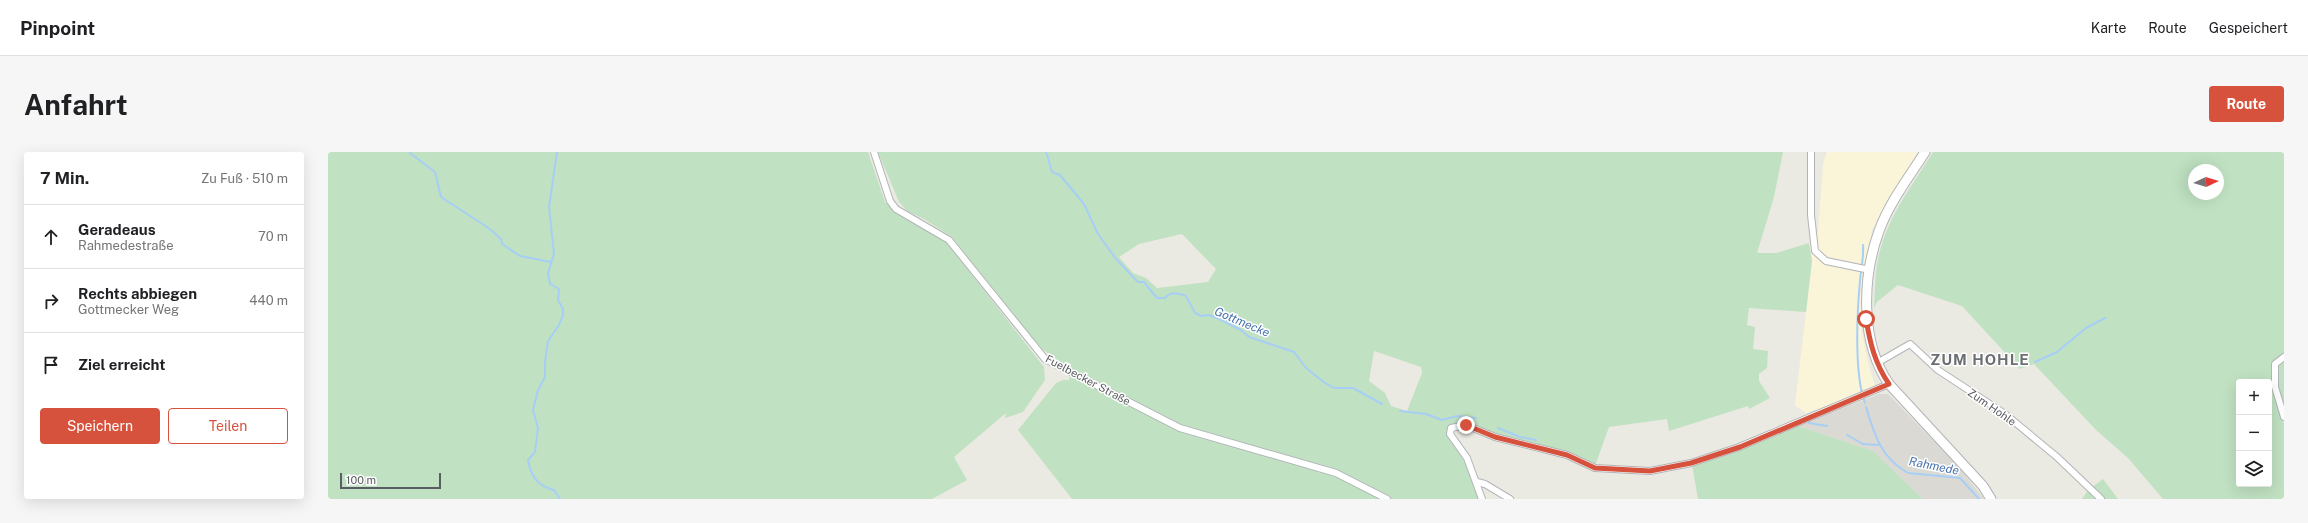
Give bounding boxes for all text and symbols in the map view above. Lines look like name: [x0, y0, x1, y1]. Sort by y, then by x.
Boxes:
text: Pinpoint: [20, 17, 95, 39]
text: Karte: [2091, 20, 2126, 36]
text: Route: [2148, 20, 2187, 36]
text: Gespeichert: [2209, 20, 2288, 36]
button: Route: [2209, 86, 2284, 122]
text: Anfahrt: [24, 88, 128, 121]
north arrow: [2188, 164, 2224, 200]
text: 7 Min.: [40, 168, 89, 188]
text: Zu Fuß · 510 m: [201, 171, 288, 186]
text: Geradeaus: [78, 221, 156, 238]
icon: ahead: [40, 226, 62, 248]
text: 70 m: [258, 229, 288, 244]
text: Rahmedestraße: [78, 238, 174, 253]
text: Rechts abbiegen: [78, 285, 197, 302]
icon: right: [40, 290, 62, 312]
text: 440 m: [249, 293, 288, 308]
text: Gottmecker Weg: [78, 302, 179, 317]
water label: Gottmecke: [1212, 304, 1272, 340]
route start: [1857, 310, 1875, 328]
district label: ZUM HOHLE: [1930, 351, 2030, 368]
street label: Fuelbecker Straße: [1043, 353, 1133, 407]
icon: arrive: [40, 354, 62, 376]
text: Ziel erreicht: [78, 356, 165, 373]
map controls: [2236, 379, 2272, 487]
button: +: [2236, 379, 2272, 415]
street label: Zum Hohle: [1966, 386, 2018, 428]
button: Speichern: [40, 408, 160, 444]
button: Teilen: [168, 408, 288, 444]
button: −: [2236, 415, 2272, 451]
route end: [1457, 416, 1475, 434]
button: layers: [2236, 451, 2272, 487]
water label: Rahmede: [1908, 454, 1961, 478]
scale bar: [340, 471, 441, 490]
text: 100 m: [346, 474, 376, 486]

